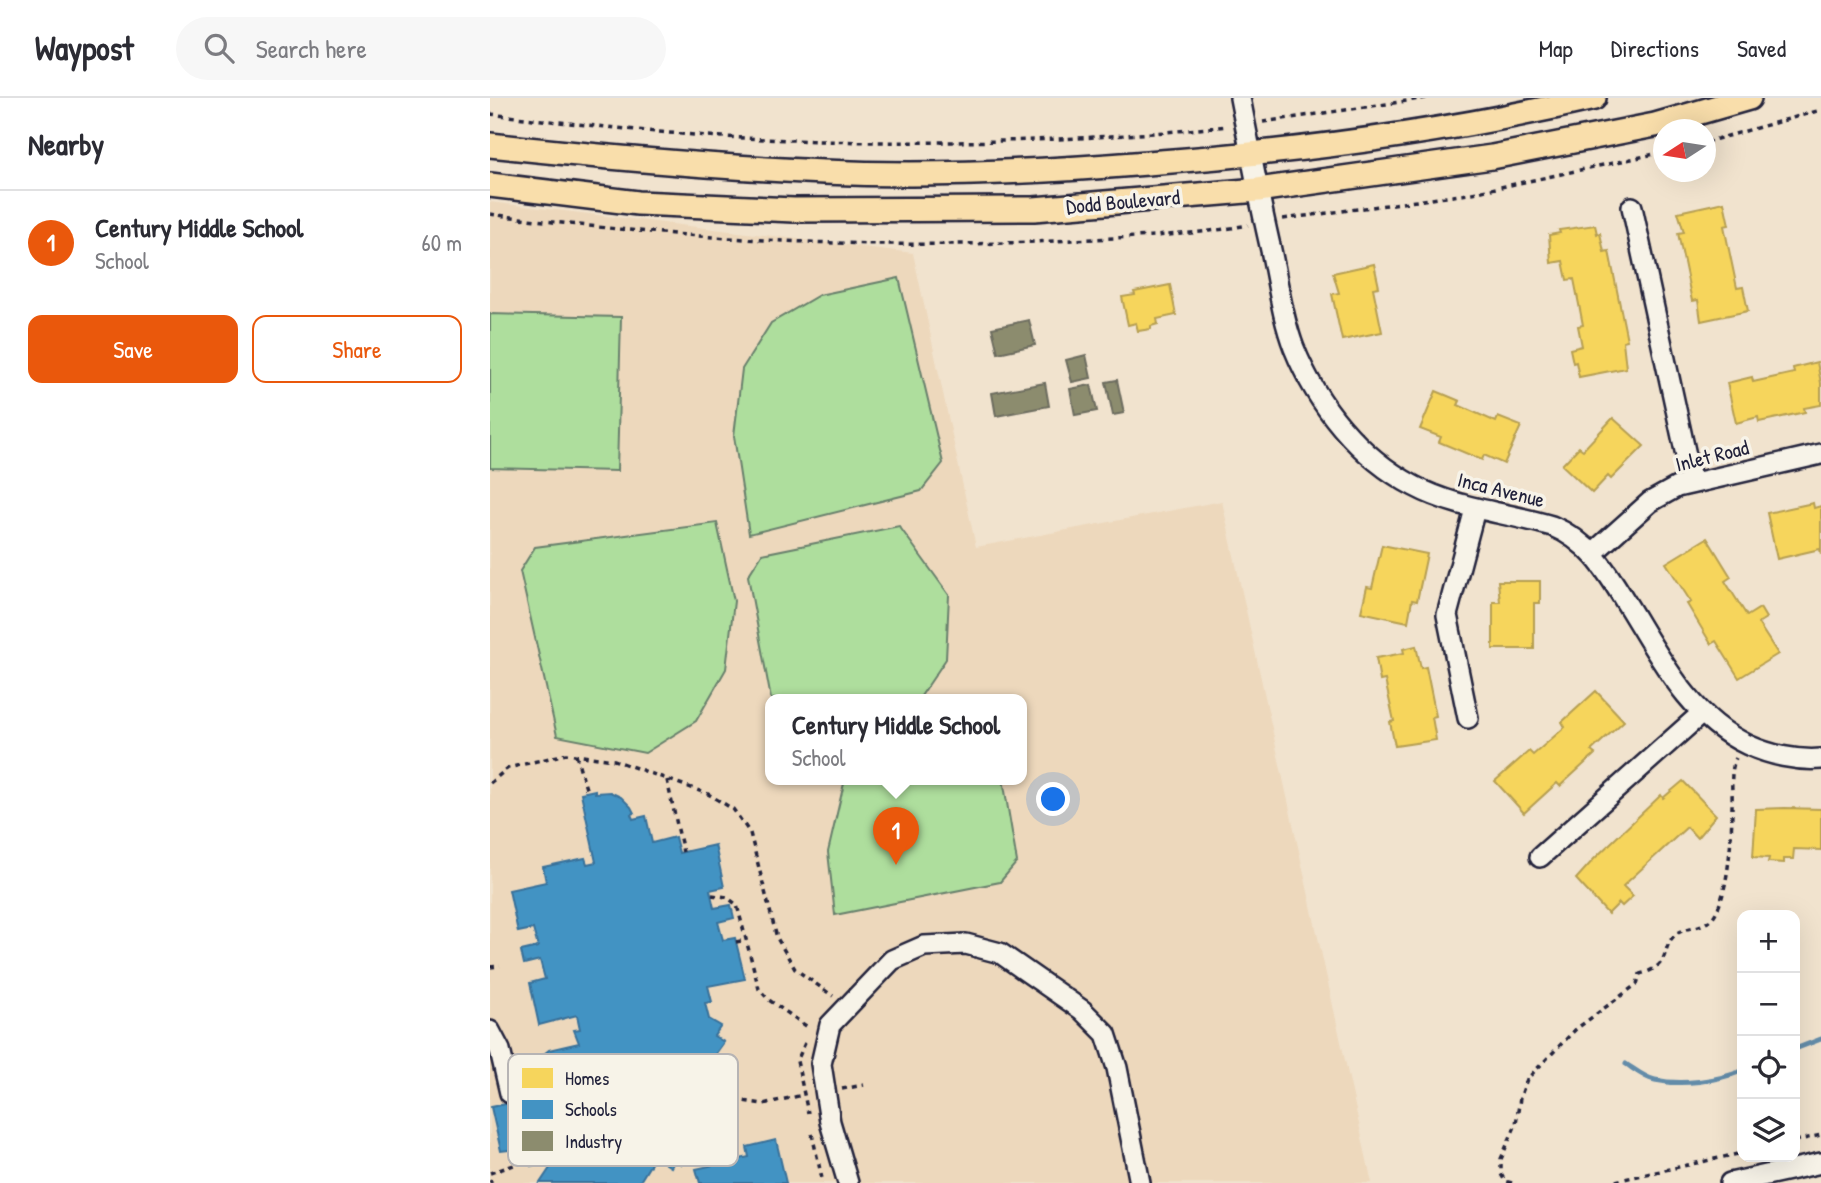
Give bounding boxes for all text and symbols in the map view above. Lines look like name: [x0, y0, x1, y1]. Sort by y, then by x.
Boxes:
search box: [176, 17, 666, 80]
text: Waypost: [35, 26, 134, 70]
icon: search: [200, 29, 238, 67]
text: Search here: [256, 31, 367, 66]
text: Map: [1539, 32, 1573, 64]
text: Directions: [1611, 32, 1699, 64]
text: Saved: [1737, 32, 1786, 64]
north arrow: [1653, 119, 1716, 182]
text: Nearby: [28, 124, 104, 164]
street label: Dodd Boulevard: [1065, 182, 1181, 221]
text: Century Middle School: [95, 210, 303, 245]
text: 1: [47, 227, 55, 258]
text: 60 m: [422, 227, 462, 258]
text: School: [95, 245, 149, 276]
button: Save: [28, 315, 238, 383]
button: Share: [252, 315, 462, 383]
street label: Inlet Road: [1672, 432, 1752, 479]
street label: Inca Avenue: [1454, 465, 1548, 514]
popup: [765, 694, 1027, 785]
text: Century Middle School: [792, 707, 1000, 742]
text: School: [792, 742, 846, 773]
your location: [1036, 782, 1070, 816]
pin: 1: [873, 807, 919, 865]
map controls: [1737, 910, 1800, 1162]
button: +: [1737, 910, 1800, 973]
button: −: [1737, 973, 1800, 1036]
button: locate: [1737, 1036, 1800, 1099]
legend: [508, 1054, 738, 1166]
text: Homes: [565, 1065, 609, 1091]
text: Schools: [565, 1096, 617, 1122]
button: layers: [1737, 1099, 1800, 1162]
text: Industry: [565, 1128, 622, 1154]

